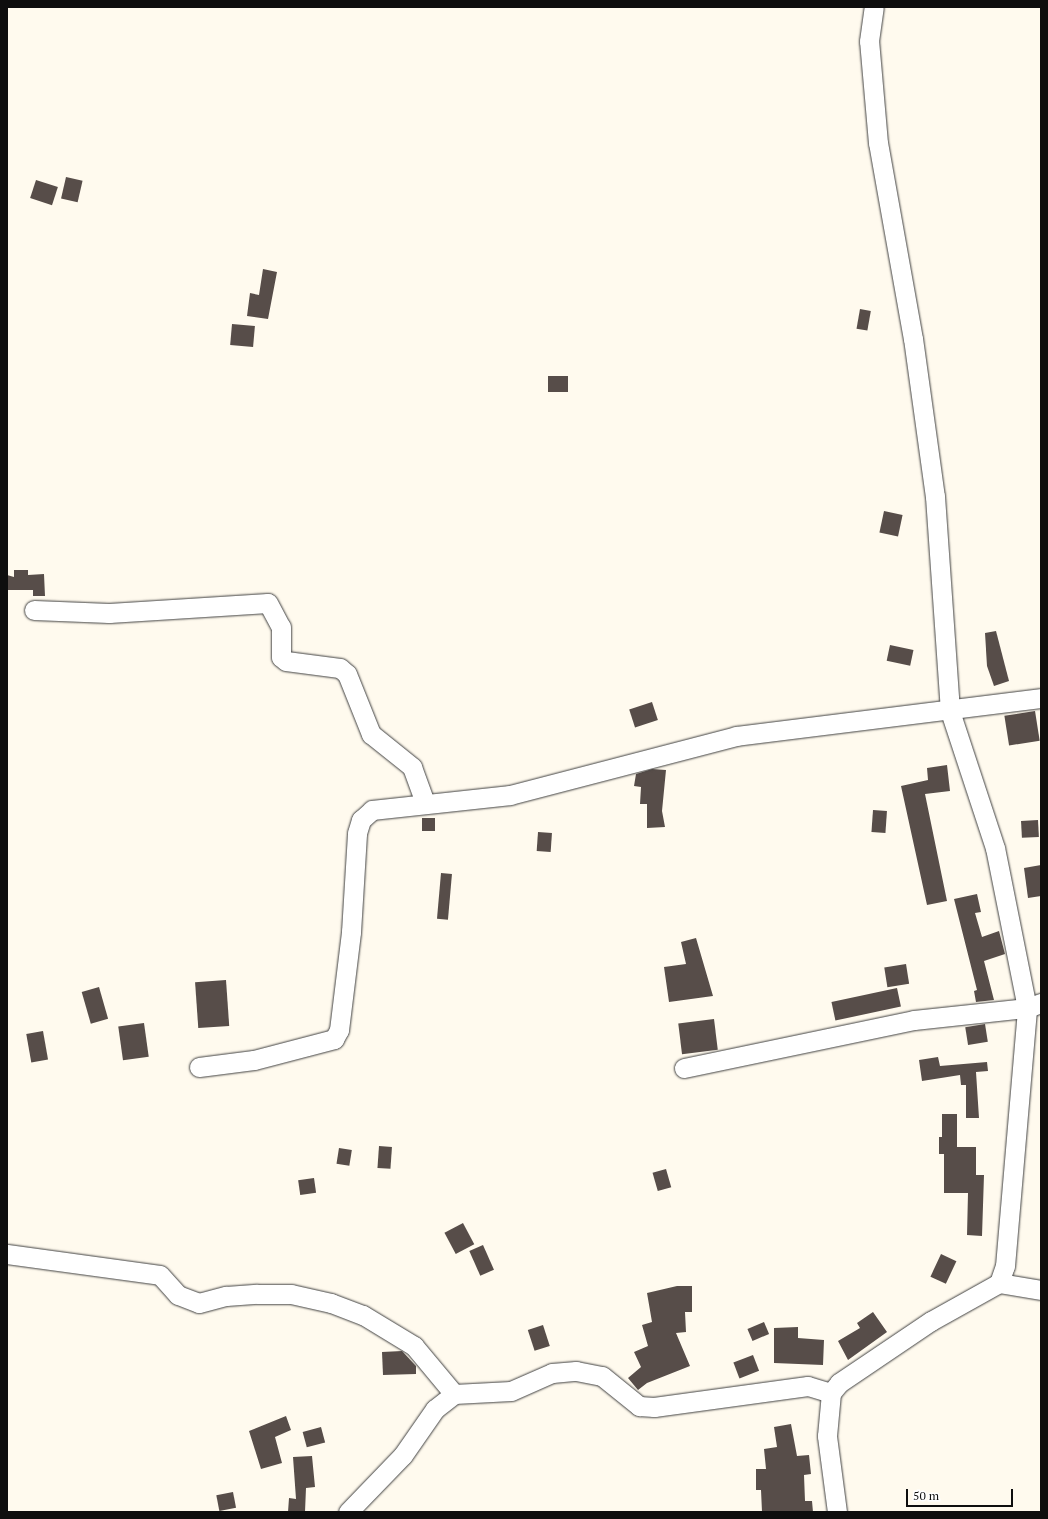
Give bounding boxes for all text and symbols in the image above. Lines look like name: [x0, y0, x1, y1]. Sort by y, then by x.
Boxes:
scale bar: [908, 1481, 1015, 1507]
text: 50 m: [913, 1488, 939, 1503]

